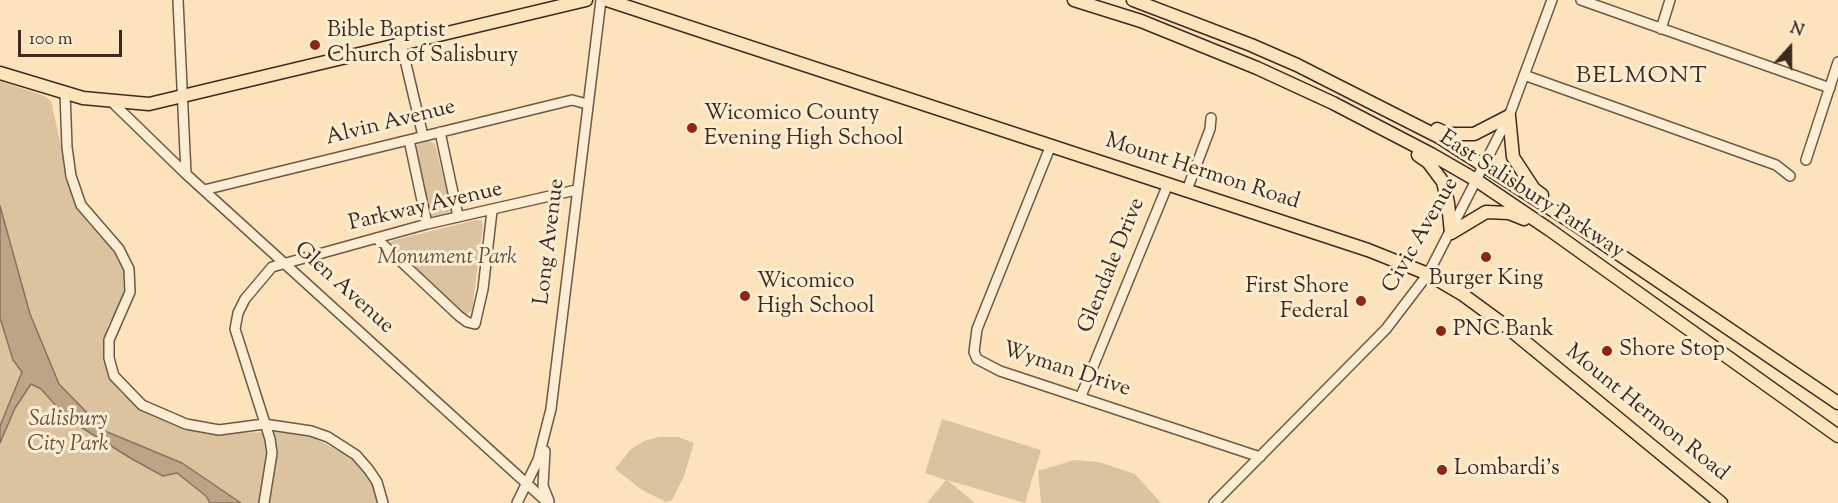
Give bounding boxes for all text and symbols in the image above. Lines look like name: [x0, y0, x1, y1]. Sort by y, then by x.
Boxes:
scale bar: [21, 18, 124, 56]
north arrow: [1760, 18, 1820, 78]
text: N: [1787, 18, 1807, 44]
place label: Bible Baptist Church of Salisbury: [327, 19, 518, 70]
text: 100 m: [29, 27, 73, 53]
marker: Bible Baptist Church of Salisbury: [308, 38, 322, 52]
district label: BELMONT: [1576, 64, 1708, 92]
street label: Alvin Avenue: [323, 95, 459, 153]
place label: Wicomico County Evening High School: [704, 102, 903, 154]
marker: Wicomico County Evening High School: [685, 121, 699, 135]
street label: East Salisbury Parkway: [1433, 126, 1629, 266]
street label: Mount Hermon Road: [1102, 129, 1302, 217]
street label: Civic Avenue: [1378, 173, 1466, 299]
street label: Parkway Avenue: [347, 177, 505, 239]
street label: Long Avenue: [530, 177, 572, 307]
street label: Glendale Drive: [1074, 195, 1152, 337]
street label: Glen Avenue: [288, 237, 398, 341]
park label: Monument Park: [377, 246, 517, 272]
marker: Burger King: [1479, 250, 1493, 264]
place label: Burger King: [1429, 267, 1543, 293]
place label: Wicomico High School: [757, 270, 875, 322]
place label: First Shore Federal: [1246, 275, 1349, 326]
marker: Wicomico High School: [738, 289, 752, 303]
marker: First Shore Federal: [1354, 294, 1368, 308]
place label: PNC Bank: [1453, 318, 1554, 344]
marker: PNC Bank: [1434, 324, 1448, 338]
street label: Wyman Drive: [999, 338, 1133, 404]
place label: Shore Stop: [1619, 338, 1725, 364]
street label: Mount Hermon Road: [1559, 340, 1733, 488]
marker: Shore Stop: [1600, 344, 1614, 358]
park label: Salisbury City Park: [27, 408, 109, 460]
place label: Lombardi's: [1454, 457, 1560, 483]
marker: Lombardi's: [1435, 463, 1449, 477]

